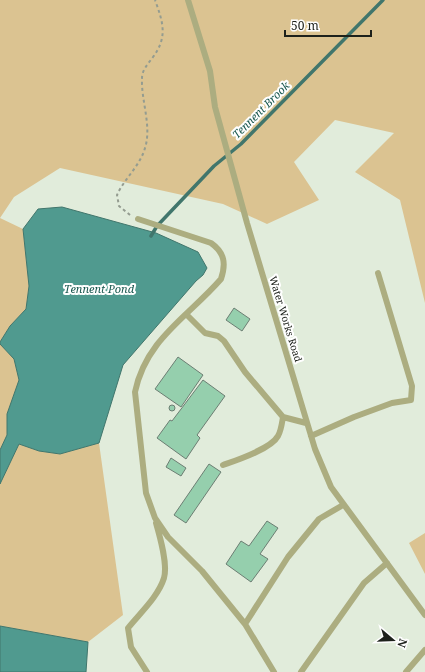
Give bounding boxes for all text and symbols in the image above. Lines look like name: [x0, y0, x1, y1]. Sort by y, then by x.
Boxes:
scale bar: [285, 12, 371, 38]
text: 50 m: [291, 17, 319, 34]
water label: Tennent Brook: [229, 77, 293, 141]
street label: Water Works Road: [266, 274, 306, 364]
water label: Tennent Pond: [64, 281, 135, 296]
north arrow: [373, 620, 413, 660]
text: N: [394, 637, 411, 650]

